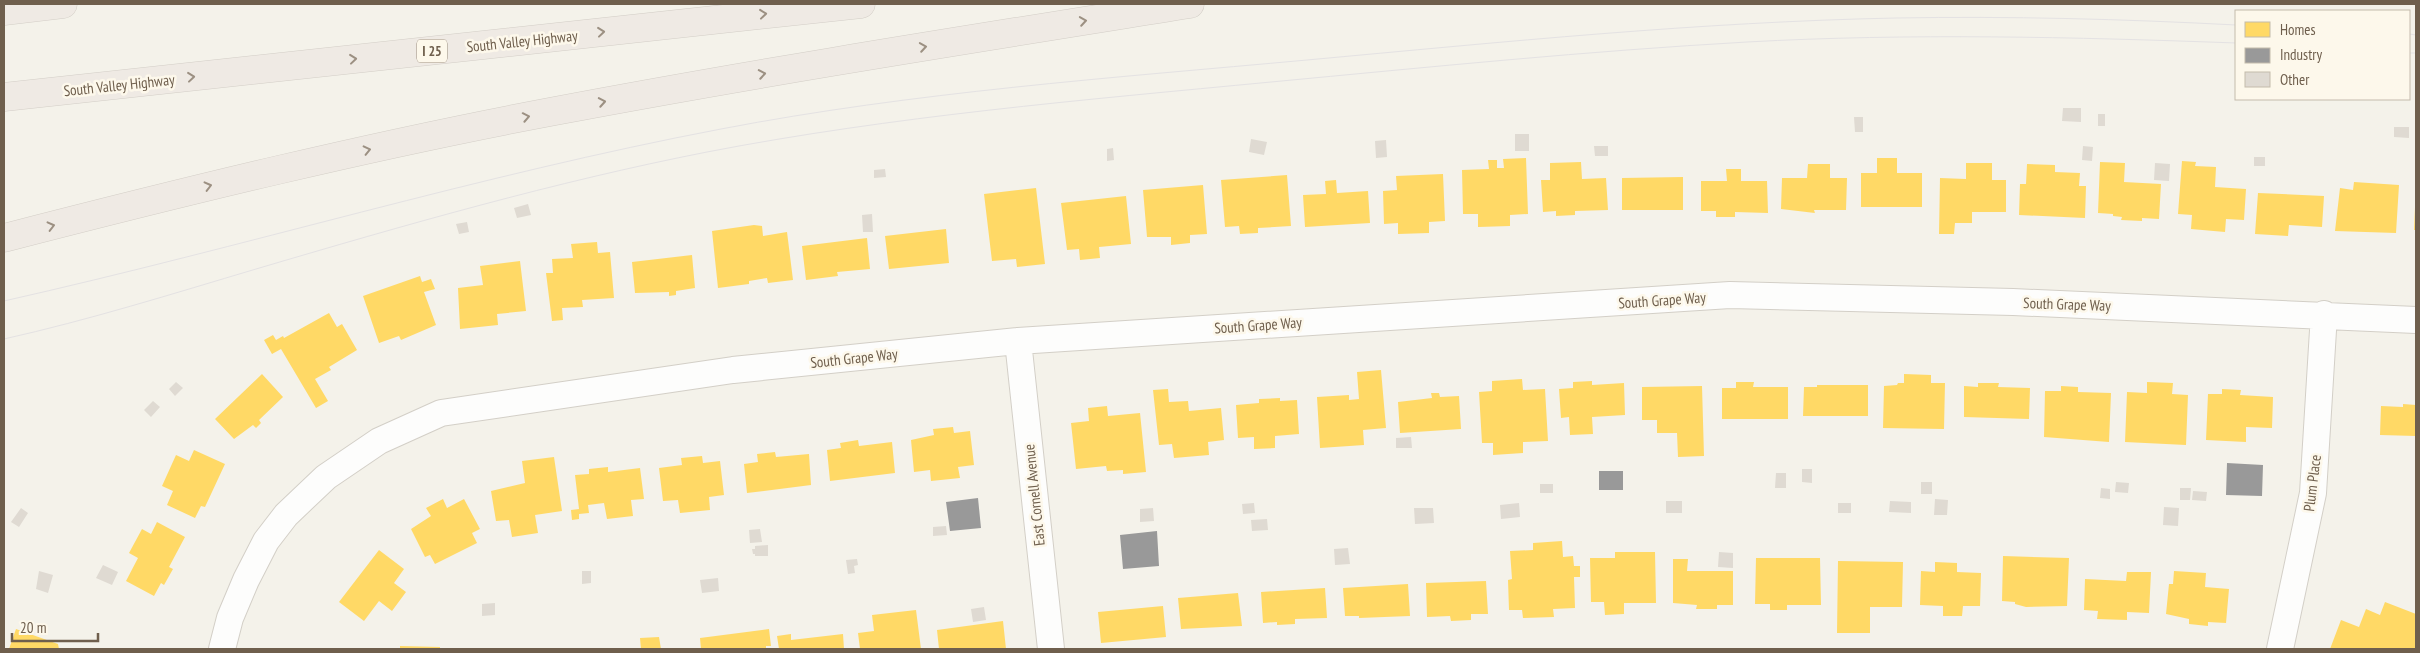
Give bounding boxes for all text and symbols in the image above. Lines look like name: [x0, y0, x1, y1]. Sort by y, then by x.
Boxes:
one-way arrow: [759, 9, 767, 20]
legend: [2235, 10, 2410, 100]
one-way arrow: [1079, 16, 1087, 27]
text: Homes: [2280, 20, 2316, 39]
street label: South Valley Highway: [466, 26, 579, 56]
one-way arrow: [598, 27, 606, 38]
road number: I 25: [417, 40, 447, 62]
one-way arrow: [919, 42, 927, 53]
text: Industry: [2280, 45, 2322, 64]
one-way arrow: [349, 54, 357, 65]
one-way arrow: [758, 69, 767, 80]
street label: South Valley Highway: [63, 70, 176, 100]
text: Other: [2280, 70, 2310, 89]
one-way arrow: [188, 72, 196, 83]
one-way arrow: [598, 98, 607, 108]
one-way arrow: [522, 112, 530, 123]
one-way arrow: [362, 145, 371, 156]
one-way arrow: [204, 181, 213, 192]
one-way arrow: [46, 221, 55, 232]
street label: South Grape Way: [1618, 287, 1707, 313]
street label: South Grape Way: [2023, 293, 2111, 315]
street label: South Grape Way: [1214, 312, 1303, 338]
street label: South Grape Way: [809, 344, 899, 372]
street label: East Cornell Avenue: [1019, 443, 1049, 547]
street label: Plum Place: [2299, 453, 2325, 513]
scale bar: [12, 610, 99, 642]
text: 20 m: [20, 618, 46, 637]

